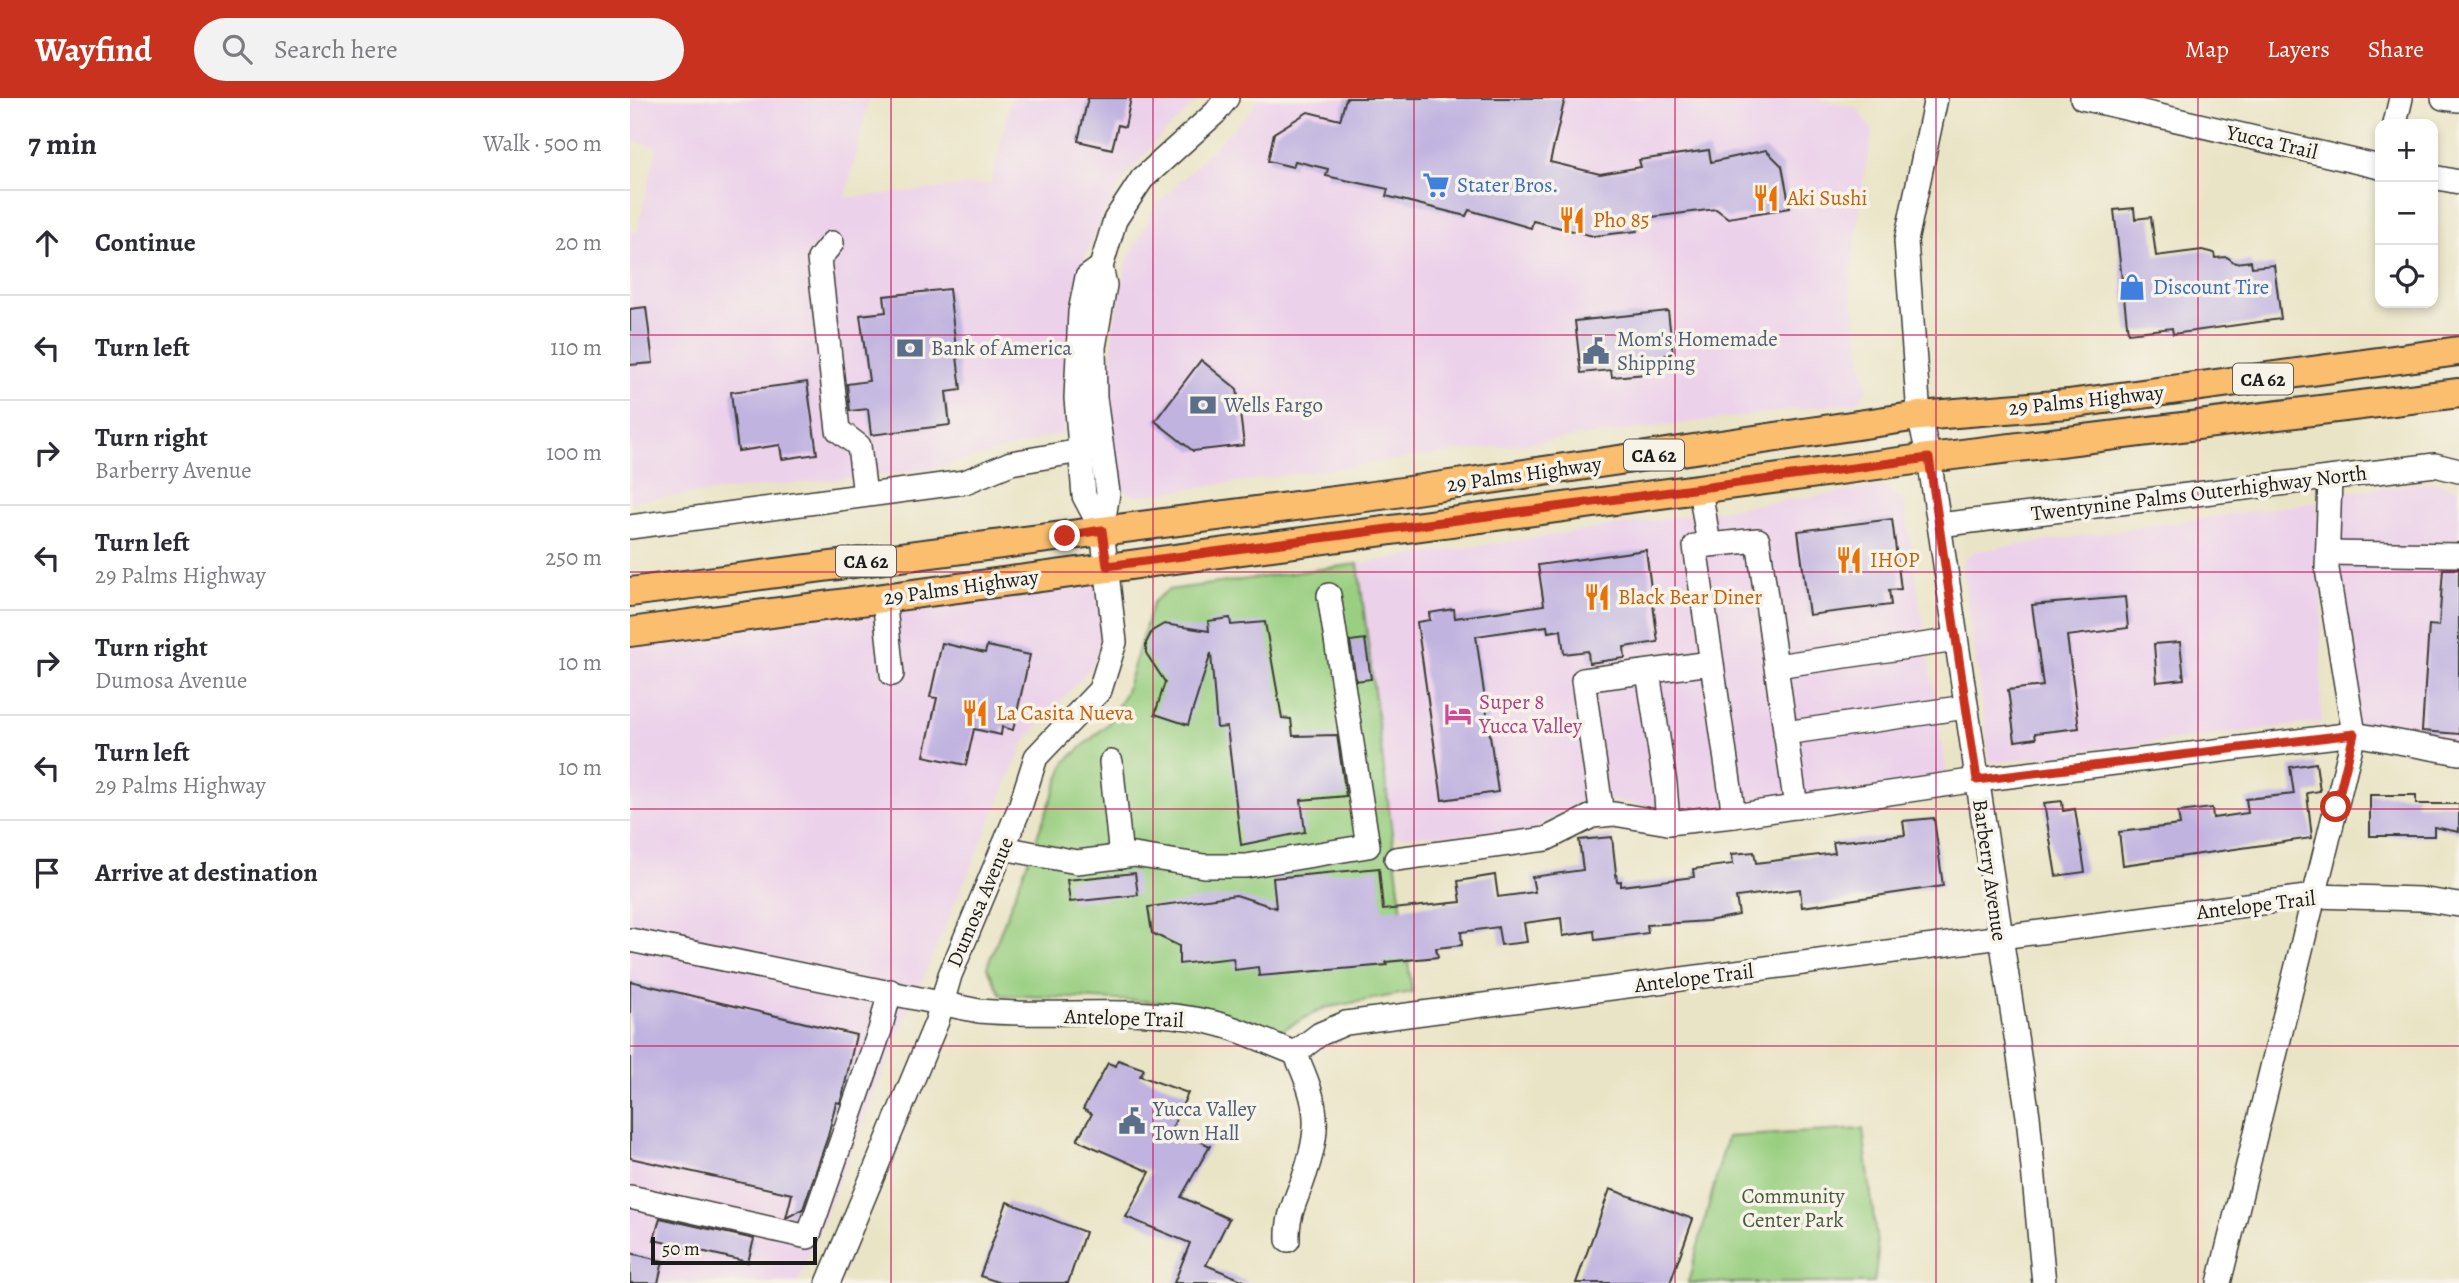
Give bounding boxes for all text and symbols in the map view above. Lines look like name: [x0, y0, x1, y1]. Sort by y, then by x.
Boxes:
search box: [194, 18, 684, 81]
text: Wayfind: [35, 27, 152, 72]
icon: search: [218, 30, 256, 68]
text: Search here: [274, 32, 398, 67]
text: Map: [2185, 33, 2229, 65]
text: Layers: [2267, 33, 2330, 65]
text: Share: [2368, 33, 2424, 65]
street label: Yucca Trail: [2223, 118, 2320, 166]
map controls: [2375, 119, 2438, 308]
button: +: [2375, 119, 2438, 182]
text: 7 min: [28, 124, 97, 164]
text: Walk · 500 m: [483, 128, 602, 159]
supermarket icon: Stater Bros.: [1421, 170, 1451, 200]
place label: Stater Bros.: [1457, 171, 1558, 199]
button: −: [2375, 182, 2438, 245]
restaurant icon: Aki Sushi: [1751, 183, 1781, 213]
place label: Aki Sushi: [1786, 184, 1868, 212]
restaurant icon: Pho 85: [1557, 205, 1587, 235]
place label: Pho 85: [1593, 206, 1650, 234]
icon: ahead: [28, 224, 66, 262]
text: Continue: [95, 225, 196, 260]
text: 20 m: [555, 227, 602, 258]
button: locate: [2375, 245, 2438, 308]
shop icon: Discount Tire: [2117, 272, 2147, 302]
place label: Discount Tire: [2153, 273, 2269, 301]
place label: Mom's Homemade Shipping: [1617, 325, 1778, 377]
icon: left: [28, 329, 66, 367]
text: Turn left: [95, 330, 190, 365]
text: 110 m: [550, 332, 602, 363]
bank icon: Bank of America: [895, 333, 925, 363]
place label: Bank of America: [931, 334, 1072, 362]
public building icon: Mom's Homemade Shipping: [1581, 336, 1611, 366]
road number: CA 62: [2233, 364, 2293, 394]
street label: 29 Palms Highway: [2007, 378, 2166, 422]
bank icon: Wells Fargo: [1188, 390, 1218, 420]
place label: Wells Fargo: [1223, 391, 1323, 419]
text: Turn right: [95, 420, 208, 455]
icon: right: [28, 434, 66, 472]
text: 100 m: [546, 437, 602, 468]
road number: CA 62: [1624, 440, 1684, 470]
street label: 29 Palms Highway: [1445, 449, 1604, 499]
text: Barberry Avenue: [95, 455, 252, 486]
street label: Twentynine Palms Outerhighway North: [2029, 458, 2369, 528]
route end: [1049, 520, 1080, 551]
text: Turn left: [95, 525, 190, 560]
icon: left: [28, 539, 66, 577]
text: 250 m: [545, 542, 602, 573]
road number: CA 62: [836, 545, 896, 576]
restaurant icon: IHOP: [1834, 545, 1864, 575]
place label: IHOP: [1870, 546, 1920, 574]
text: 29 Palms Highway: [95, 560, 266, 591]
street label: 29 Palms Highway: [882, 562, 1041, 612]
restaurant icon: Black Bear Diner: [1582, 582, 1612, 612]
place label: Black Bear Diner: [1618, 583, 1762, 611]
text: Turn right: [95, 630, 208, 665]
icon: right: [28, 644, 66, 682]
text: 10 m: [558, 647, 602, 678]
text: Dumosa Avenue: [95, 665, 247, 696]
place label: Super 8 Yucca Valley: [1478, 688, 1583, 740]
restaurant icon: La Casita Nueva: [960, 698, 990, 728]
place label: La Casita Nueva: [996, 699, 1134, 727]
hotel icon: Super 8 Yucca Valley: [1443, 699, 1473, 729]
text: Turn left: [95, 735, 190, 770]
icon: left: [28, 749, 66, 787]
text: 10 m: [558, 752, 602, 783]
text: 29 Palms Highway: [95, 770, 266, 801]
route start: [2320, 791, 2351, 822]
street label: Barberry Avenue: [1966, 797, 2014, 943]
street label: Dumosa Avenue: [940, 833, 1020, 971]
icon: arrive: [28, 854, 66, 892]
text: Arrive at destination: [95, 855, 318, 890]
street label: Antelope Trail: [2194, 884, 2317, 926]
street label: Antelope Trail: [1632, 957, 1755, 999]
street label: Antelope Trail: [1063, 1002, 1184, 1034]
place label: Yucca Valley Town Hall: [1152, 1095, 1257, 1147]
public building icon: Yucca Valley Town Hall: [1117, 1106, 1147, 1136]
park label: Community Center Park: [1741, 1182, 1845, 1234]
scale bar: [651, 1234, 817, 1266]
text: 50 m: [662, 1236, 700, 1262]

